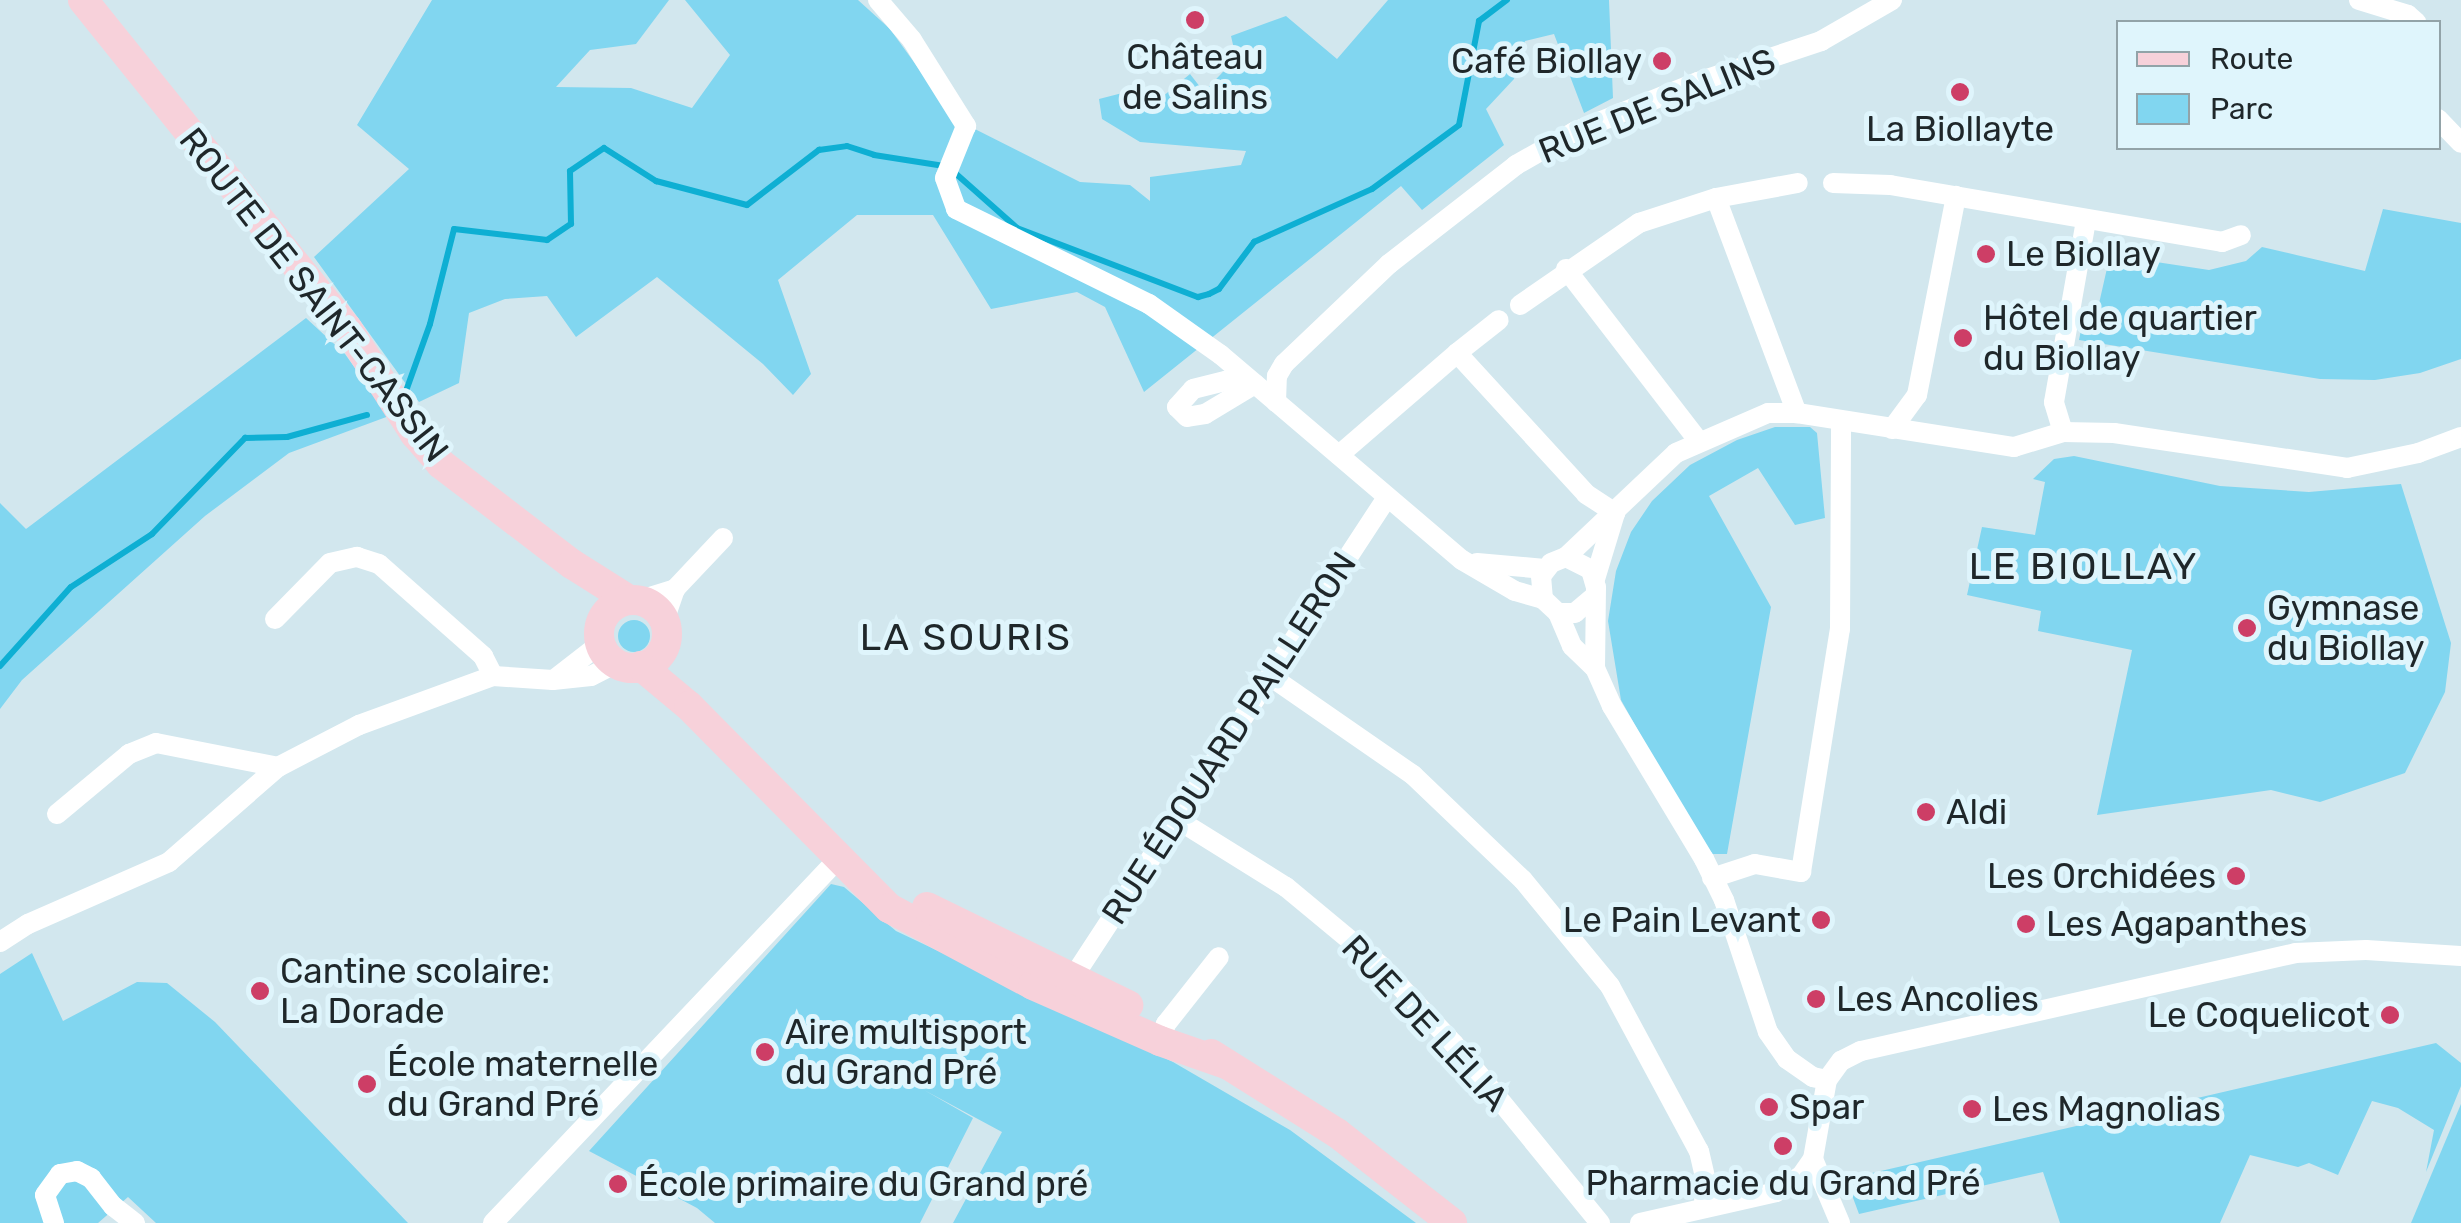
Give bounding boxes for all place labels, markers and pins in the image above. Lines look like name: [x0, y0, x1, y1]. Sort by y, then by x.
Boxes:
marker: Château de Salins: [1184, 9, 1206, 31]
place label: Château de Salins: [1122, 36, 1268, 118]
place label: Café Biollay: [1451, 40, 1642, 82]
marker: Café Biollay: [1651, 50, 1673, 72]
marker: La Biollayte: [1949, 81, 1971, 103]
place label: La Biollayte: [1866, 108, 2054, 150]
place label: Le Biollay: [2006, 233, 2161, 275]
marker: Le Biollay: [1975, 243, 1997, 265]
place label: Hôtel de quartier du Biollay: [1983, 297, 2257, 379]
marker: Hôtel de quartier du Biollay: [1952, 327, 1974, 349]
place label: Gymnase du Biollay: [2267, 587, 2425, 669]
marker: Gymnase du Biollay: [2236, 617, 2258, 639]
place label: Aldi: [1946, 791, 2007, 833]
marker: Aldi: [1915, 801, 1937, 823]
place label: Les Orchidées: [1987, 855, 2216, 897]
marker: Les Orchidées: [2225, 865, 2247, 887]
place label: Le Pain Levant: [1563, 899, 1801, 941]
place label: Les Agapanthes: [2046, 903, 2308, 945]
marker: Le Pain Levant: [1810, 909, 1832, 931]
marker: Les Agapanthes: [2015, 913, 2037, 935]
place label: Cantine scolaire: La Dorade: [280, 950, 550, 1032]
place label: Les Ancolies: [1836, 978, 2040, 1020]
marker: Cantine scolaire: La Dorade: [249, 980, 271, 1002]
marker: Les Ancolies: [1805, 988, 1827, 1010]
place label: Le Coquelicot: [2148, 994, 2370, 1036]
marker: Le Coquelicot: [2379, 1004, 2401, 1026]
place label: Aire multisport du Grand Pré: [785, 1011, 1027, 1093]
marker: Aire multisport du Grand Pré: [754, 1041, 776, 1063]
place label: École maternelle du Grand Pré: [387, 1043, 658, 1125]
marker: École maternelle du Grand Pré: [356, 1073, 378, 1095]
place label: Spar: [1789, 1086, 1864, 1128]
place label: Les Magnolias: [1992, 1088, 2221, 1130]
marker: Spar: [1758, 1096, 1780, 1118]
marker: Les Magnolias: [1961, 1098, 1983, 1120]
marker: Pharmacie du Grand Pré: [1772, 1135, 1794, 1157]
place label: Pharmacie du Grand Pré: [1585, 1162, 1981, 1204]
place label: École primaire du Grand pré: [638, 1163, 1088, 1205]
marker: École primaire du Grand pré: [607, 1173, 629, 1195]

